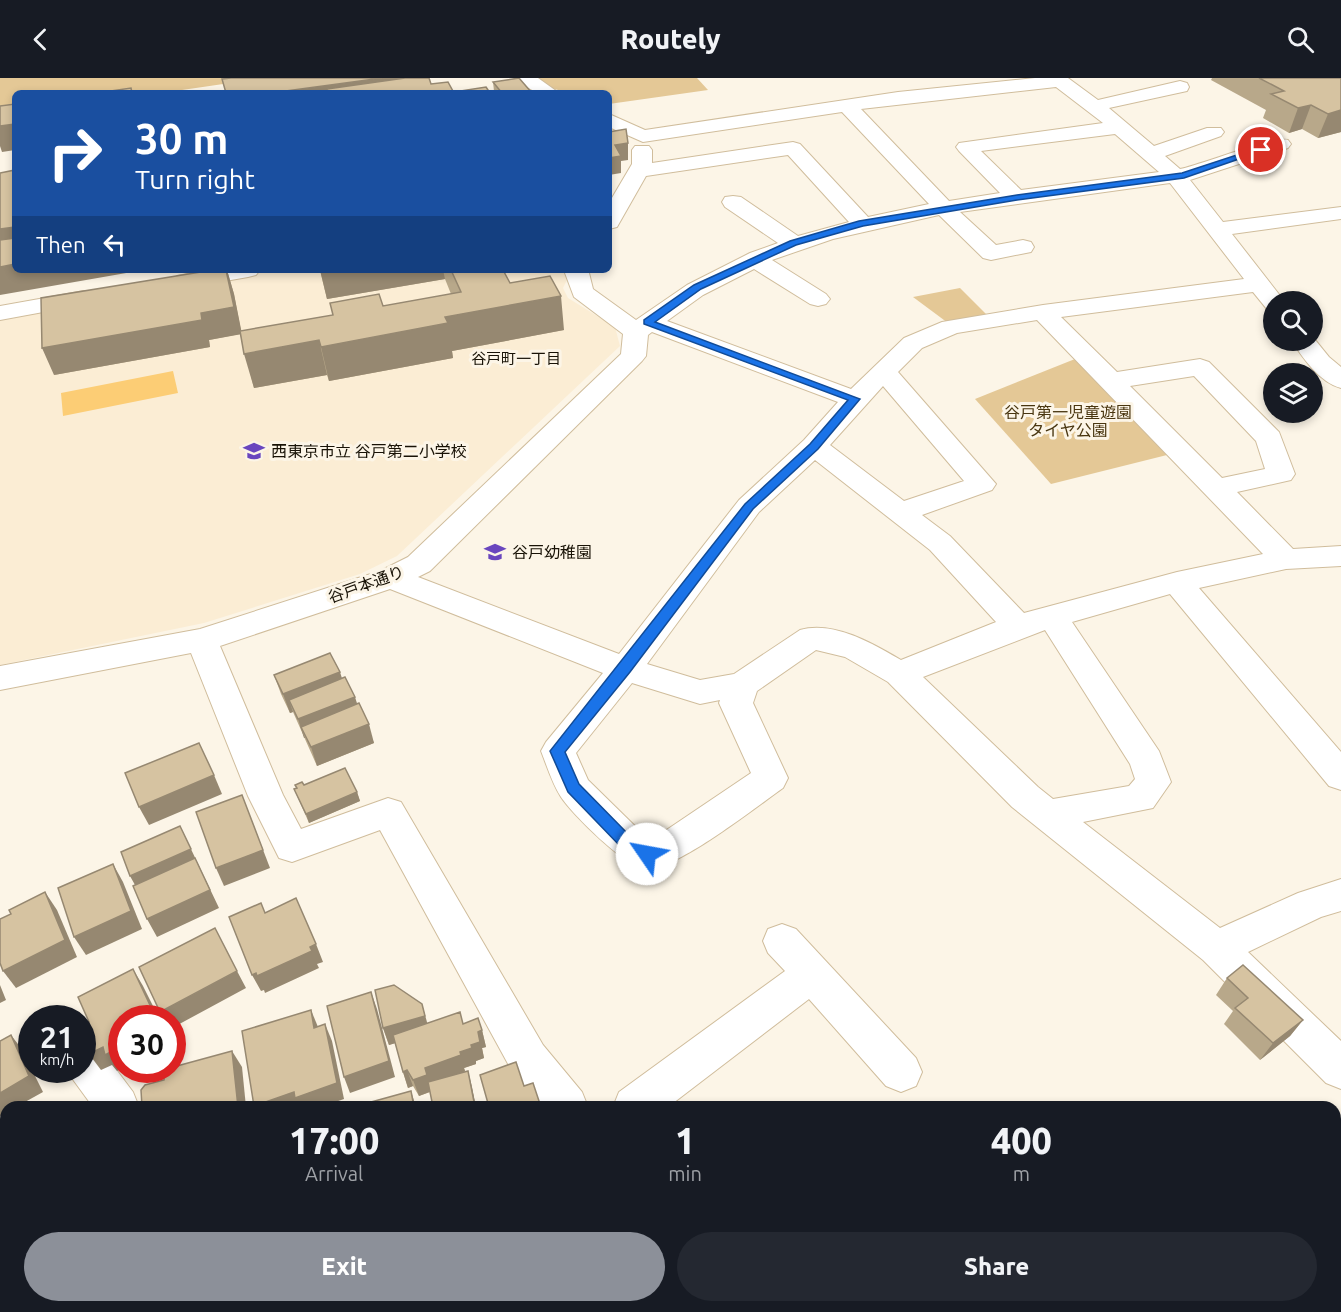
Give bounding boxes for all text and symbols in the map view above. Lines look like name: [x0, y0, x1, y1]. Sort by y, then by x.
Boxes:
icon: back: [24, 23, 57, 56]
icon: search: [1284, 23, 1317, 56]
text: Routely: [621, 24, 720, 54]
icon: right: [36, 114, 114, 192]
text: 30 m: [135, 115, 229, 162]
pin: [1235, 124, 1286, 175]
icon: arrive: [1244, 133, 1277, 166]
text: Turn right: [135, 164, 255, 194]
icon: left: [98, 228, 131, 261]
text: Then: [36, 232, 86, 257]
map controls: [1263, 291, 1323, 423]
button: search: [1263, 291, 1323, 351]
district label: 谷戸町一丁目: [471, 350, 561, 367]
button: layers: [1263, 363, 1323, 423]
park label: 谷戸第一児童遊園 タイヤ公園: [1004, 403, 1132, 439]
school or university icon: 西東京市立 谷戸第二小学校: [242, 439, 266, 463]
place label: 西東京市立 谷戸第二小学校: [271, 442, 467, 460]
school or university icon: 谷戸幼稚園: [483, 540, 507, 564]
place label: 谷戸幼稚園: [512, 543, 592, 561]
street label: 谷戸本通り: [325, 562, 407, 606]
position arrow: [615, 822, 679, 886]
speed limit sign: 30: [108, 1005, 186, 1083]
text: 21: [40, 1020, 74, 1054]
text: km/h: [40, 1051, 74, 1068]
text: 17:00: [289, 1120, 379, 1161]
text: 1: [675, 1120, 695, 1161]
text: 400: [991, 1120, 1052, 1161]
text: Arrival: [305, 1162, 363, 1185]
text: min: [668, 1162, 702, 1185]
text: m: [1013, 1162, 1030, 1185]
button: Exit: [24, 1232, 665, 1301]
button: Share: [677, 1232, 1317, 1301]

